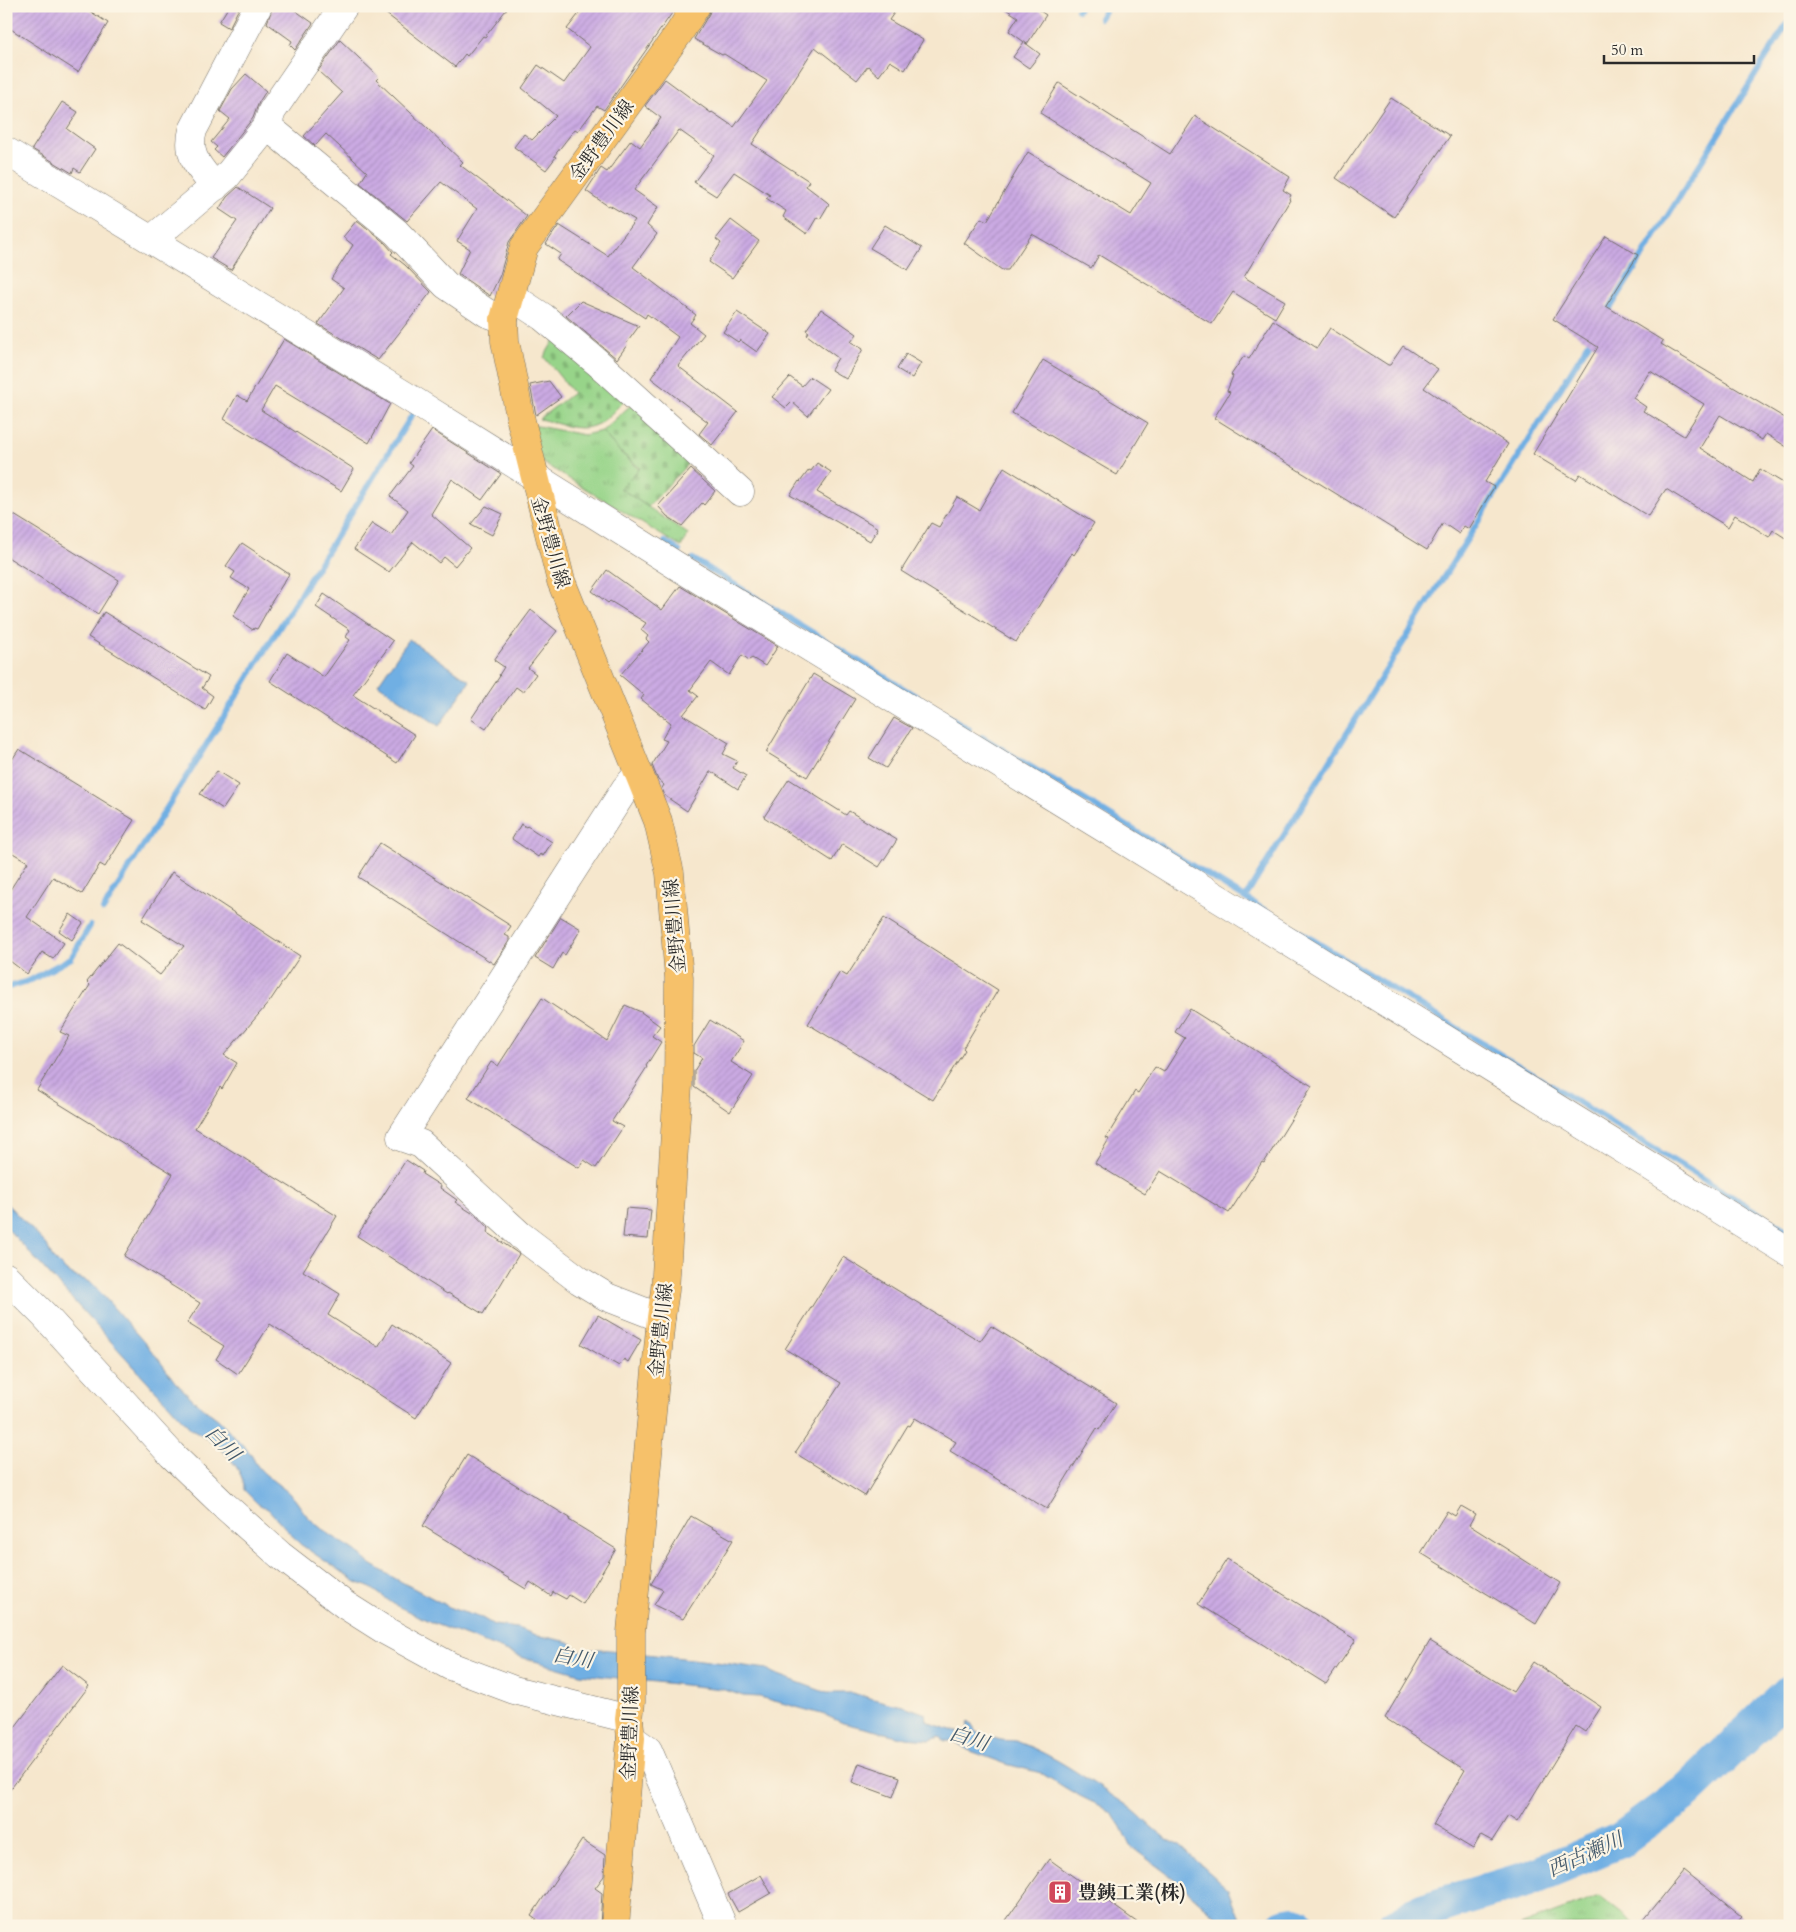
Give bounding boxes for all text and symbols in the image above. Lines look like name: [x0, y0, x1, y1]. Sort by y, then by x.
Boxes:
scale bar: [1604, 32, 1754, 64]
text: 50 m: [1611, 40, 1643, 60]
street label: 金野豊川線: [563, 95, 640, 187]
street label: 金野豊川線: [524, 493, 576, 592]
street label: 金野豊川線: [658, 877, 692, 974]
street label: 金野豊川線: [643, 1281, 679, 1379]
water label: 白川: [199, 1420, 248, 1468]
water label: 白川: [551, 1641, 597, 1675]
street label: 金野豊川線: [615, 1685, 645, 1781]
water label: 白川: [946, 1720, 994, 1758]
water label: 西古瀬川: [1543, 1825, 1629, 1883]
building icon: 豊銕工業(株): [1047, 1879, 1073, 1905]
place label: 豊銕工業(株): [1078, 1880, 1186, 1906]

